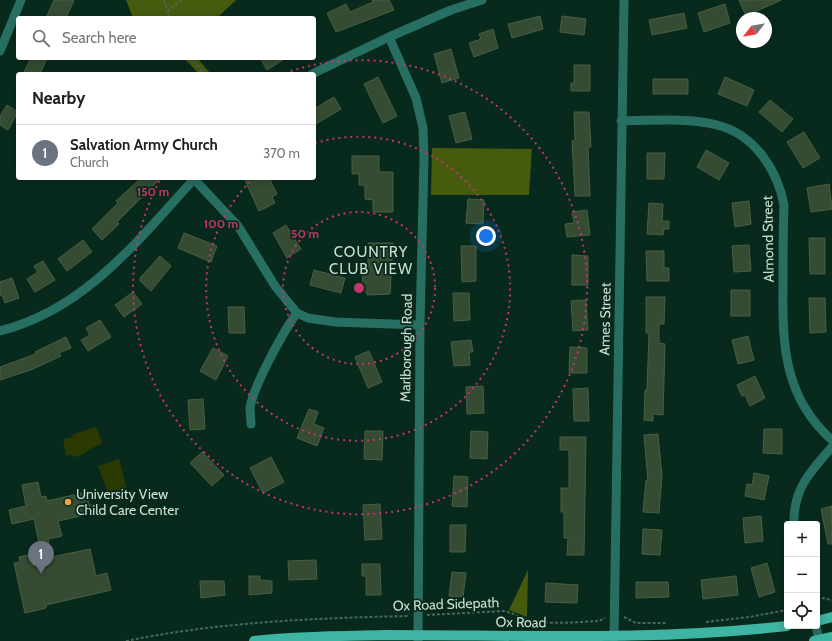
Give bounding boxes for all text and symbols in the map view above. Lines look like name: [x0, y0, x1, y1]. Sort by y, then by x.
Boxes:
north arrow: [736, 12, 772, 48]
search box: [16, 16, 316, 60]
icon: search: [30, 27, 52, 49]
text: Search here: [62, 29, 137, 47]
text: Nearby: [32, 88, 85, 108]
text: Salvation Army Church: [70, 136, 218, 154]
text: 1: [43, 145, 47, 161]
text: 370 m: [263, 145, 300, 161]
text: Church: [70, 154, 109, 170]
text: 150 m: [137, 184, 169, 199]
street label: Almond Street: [758, 195, 778, 282]
text: 100 m: [204, 216, 238, 231]
text: 50 m: [291, 226, 319, 241]
your location: [476, 226, 496, 246]
district label: COUNTRY CLUB VIEW: [329, 243, 413, 278]
centre of rings: [352, 281, 366, 295]
street label: Ames Street: [595, 282, 615, 356]
street label: Marlborough Road: [396, 294, 416, 402]
place label: University View Child Care Center: [76, 485, 179, 519]
marker: University View Child Care Center: [63, 497, 73, 507]
map controls: [784, 521, 820, 629]
button: +: [784, 521, 820, 557]
pin: 1: [28, 541, 54, 574]
button: −: [784, 557, 820, 593]
street label: Ox Road Sidepath: [392, 593, 500, 615]
button: locate: [784, 593, 820, 629]
street label: Ox Road: [495, 613, 547, 631]

